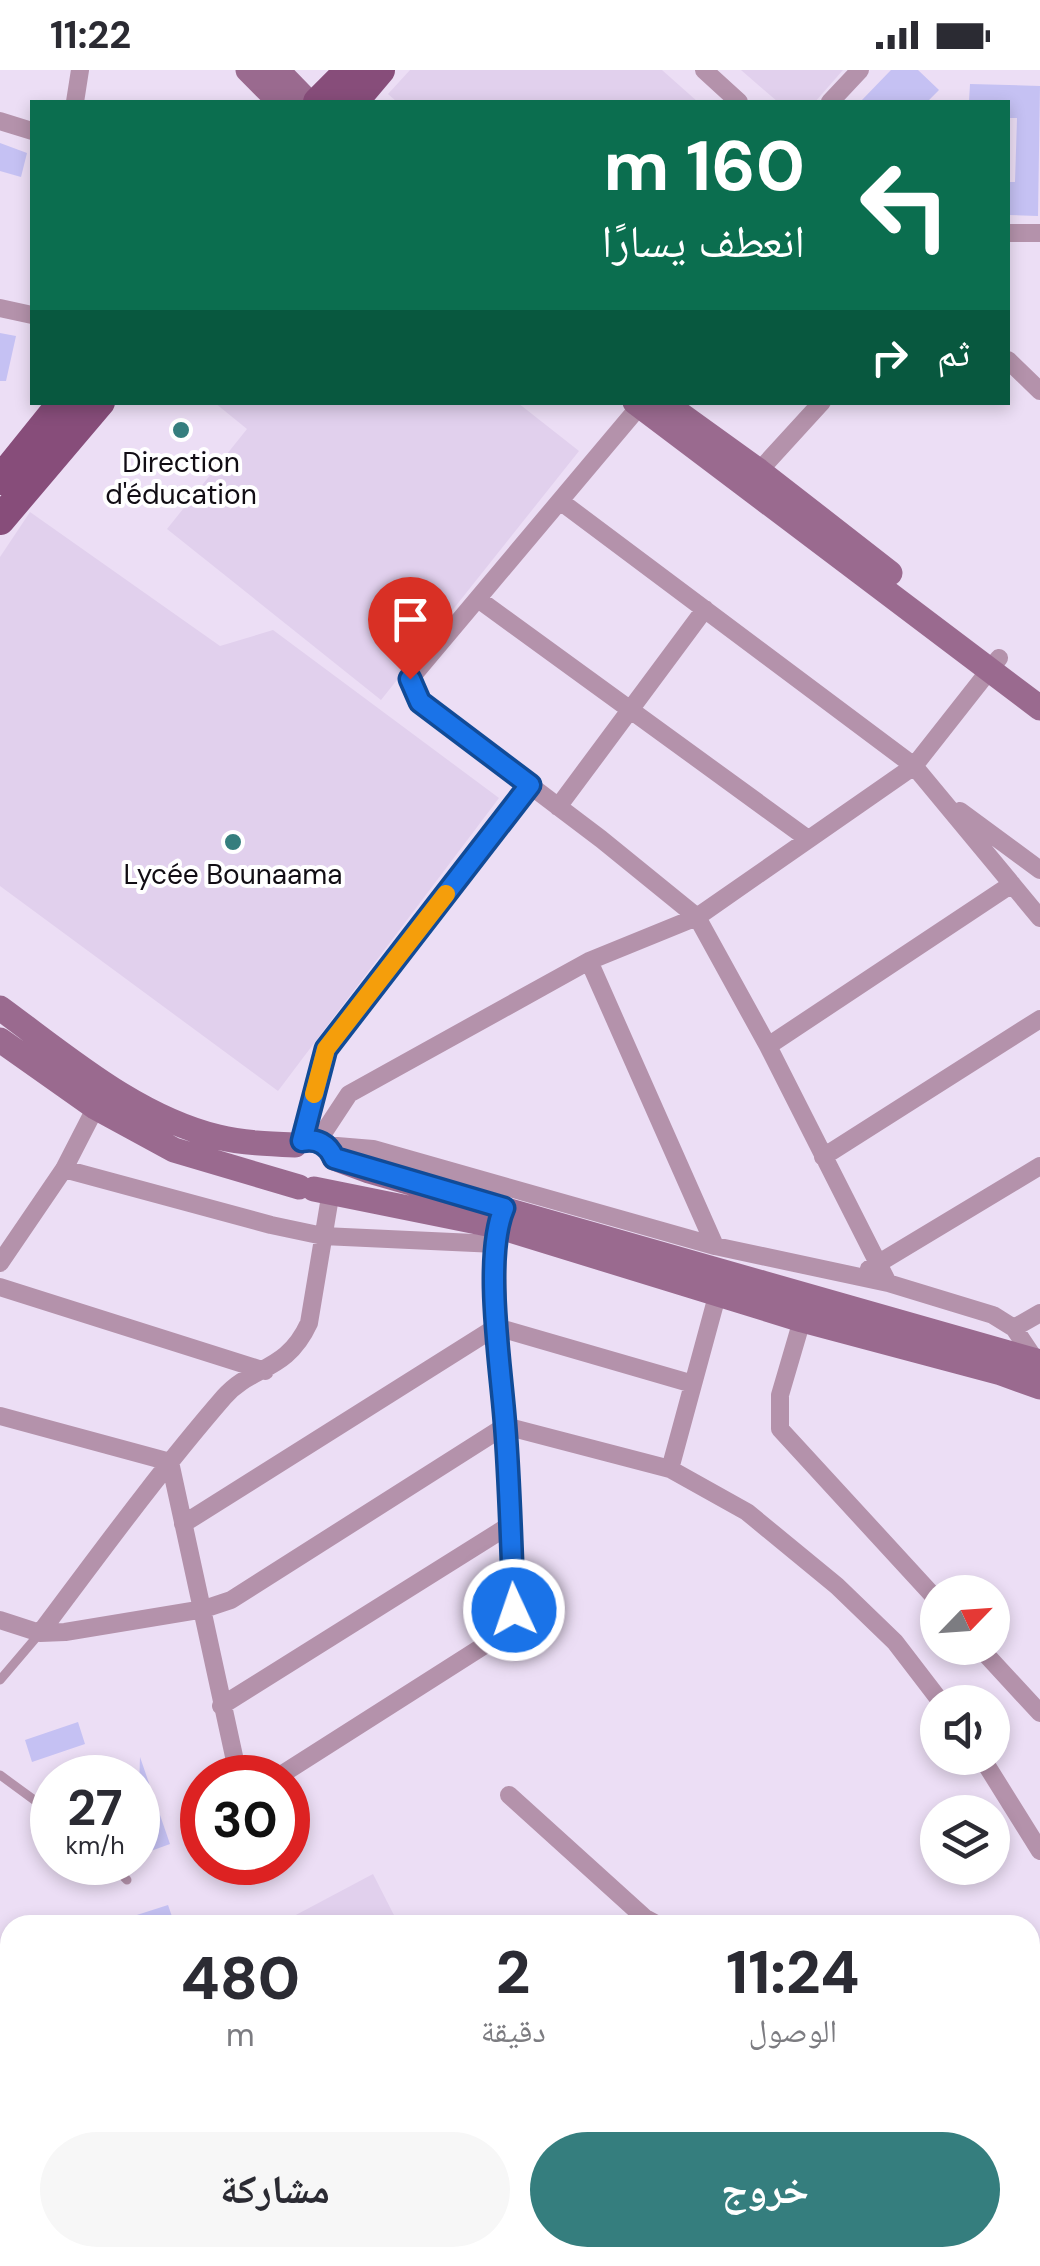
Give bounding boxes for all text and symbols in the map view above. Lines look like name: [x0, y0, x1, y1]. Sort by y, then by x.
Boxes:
text: 11:22: [50, 10, 131, 60]
text: 160 m: [604, 121, 805, 212]
icon: left: [840, 140, 970, 270]
text: انعطف يسارًا: [602, 212, 805, 271]
text: ثم: [937, 328, 970, 378]
icon: right: [862, 330, 917, 385]
marker: Direction d'éducation: [170, 419, 192, 441]
place label: Direction d'éducation: [105, 444, 257, 513]
pin: [368, 577, 453, 680]
icon: arrive: [383, 592, 438, 647]
marker: Lycée Bounaama: [222, 831, 244, 853]
place label: Lycée Bounaama: [124, 856, 342, 893]
position arrow: [462, 1558, 566, 1662]
north arrow: [920, 1575, 1010, 1665]
map controls: [920, 1575, 1010, 1885]
button: sound: [920, 1685, 1010, 1775]
speed limit sign: 30: [180, 1755, 310, 1885]
text: 27: [67, 1775, 123, 1841]
button: layers: [920, 1795, 1010, 1885]
text: km/h: [65, 1829, 125, 1862]
text: 2: [496, 1933, 531, 2012]
text: 11:24: [726, 1933, 860, 2012]
text: 480: [180, 1939, 300, 2018]
text: دقيقة: [481, 2010, 546, 2052]
text: الوصول: [749, 2010, 837, 2052]
text: m: [226, 2014, 255, 2056]
button: مشاركة: [40, 2132, 510, 2247]
button: خروج: [530, 2132, 1000, 2247]

